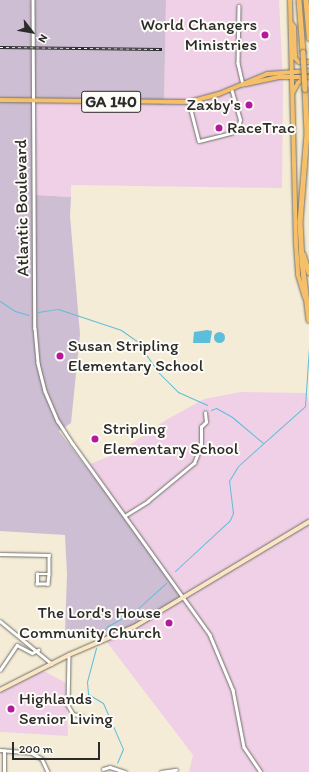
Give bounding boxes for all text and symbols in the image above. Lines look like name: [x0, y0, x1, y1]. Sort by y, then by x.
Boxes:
north arrow: [12, 12, 52, 52]
place label: World Changers Ministries: [141, 15, 257, 55]
marker: World Changers Ministries: [260, 30, 270, 40]
text: N: [35, 32, 50, 45]
road number: GA 140: [81, 88, 141, 116]
place label: Zaxby's: [186, 95, 241, 115]
marker: Zaxby's: [244, 100, 254, 110]
place label: RaceTrac: [227, 118, 295, 138]
marker: RaceTrac: [214, 123, 224, 133]
street label: Atlantic Boulevard: [11, 139, 33, 277]
place label: Susan Stripling Elementary School: [68, 336, 204, 376]
marker: Susan Stripling Elementary School: [55, 351, 65, 361]
place label: Stripling Elementary School: [103, 419, 239, 459]
marker: Stripling Elementary School: [90, 434, 100, 444]
place label: The Lord's House Community Church: [19, 603, 161, 643]
marker: The Lord's House Community Church: [164, 618, 174, 628]
place label: Highlands Senior Living: [19, 689, 112, 729]
marker: Highlands Senior Living: [6, 704, 16, 714]
scale bar: [14, 734, 102, 760]
text: 200 m: [19, 742, 53, 756]

